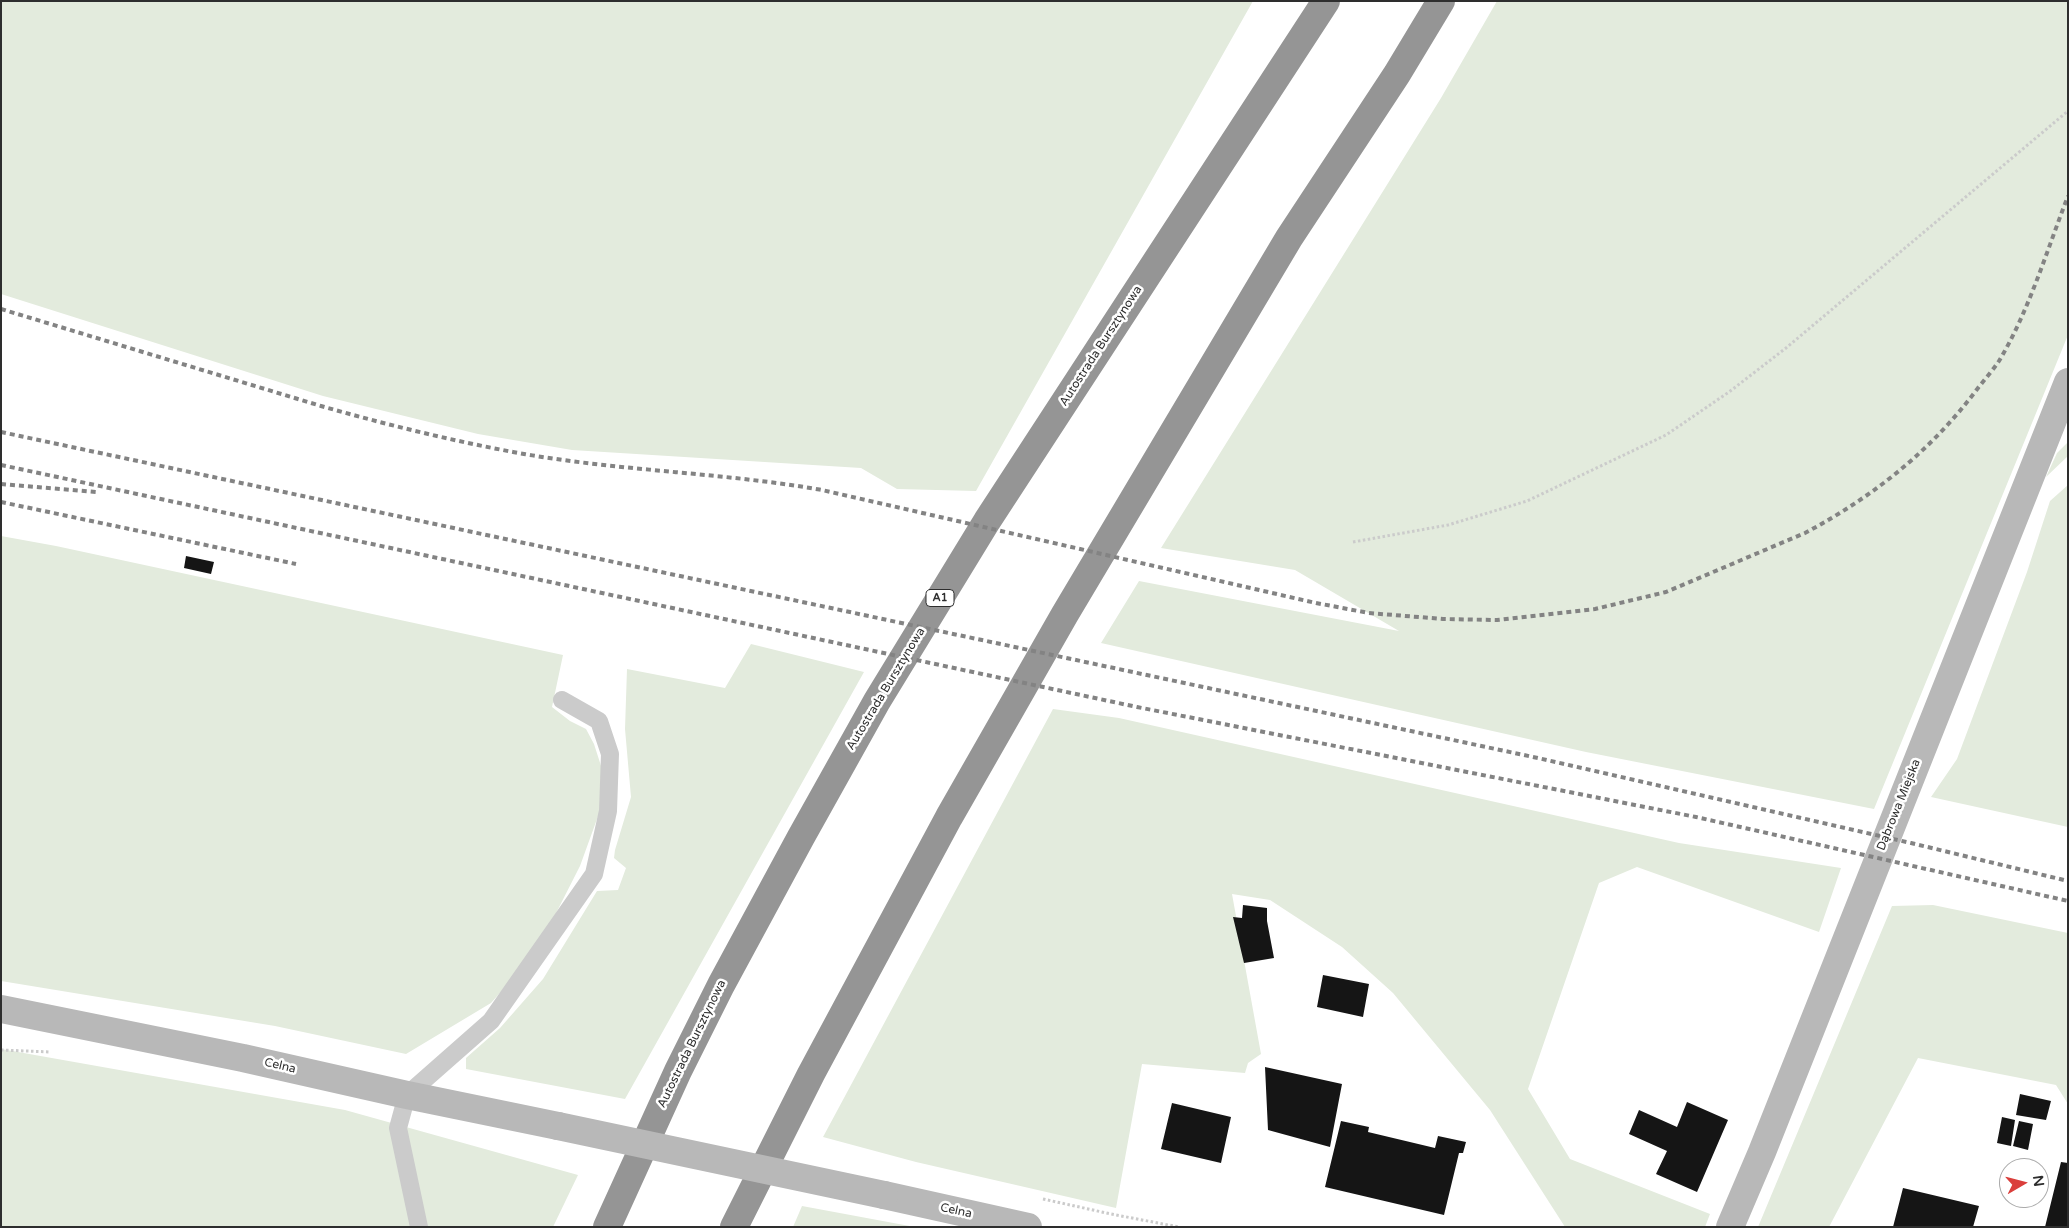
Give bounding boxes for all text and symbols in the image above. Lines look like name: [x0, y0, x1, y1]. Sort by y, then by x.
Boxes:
street label: Autostrada Bursztynowa: [1057, 283, 1145, 409]
road number: A1: [926, 590, 954, 606]
street label: Autostrada Bursztynowa: [844, 625, 928, 753]
street label: Dąbrowa Miejska: [1874, 757, 1924, 853]
street label: Autostrada Bursztynowa: [655, 978, 729, 1110]
street label: Celna: [263, 1055, 297, 1077]
north arrow: [1999, 1158, 2049, 1208]
text: N: [2029, 1174, 2048, 1188]
street label: Celna: [939, 1201, 973, 1221]

